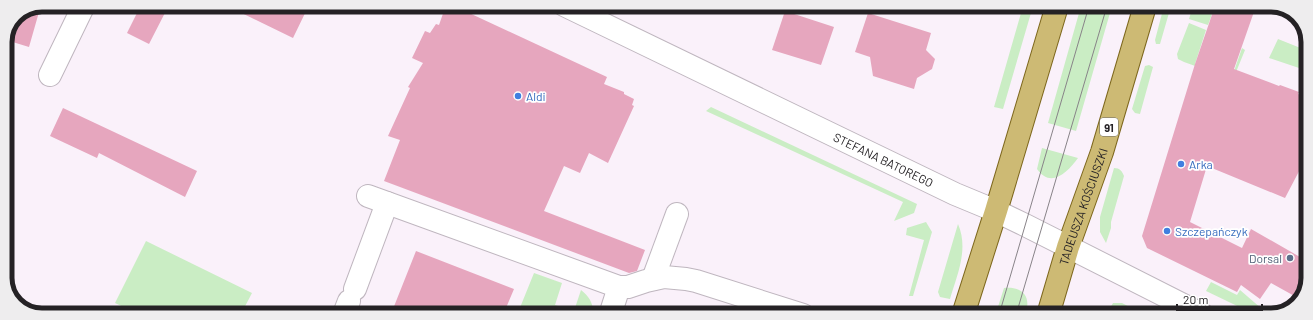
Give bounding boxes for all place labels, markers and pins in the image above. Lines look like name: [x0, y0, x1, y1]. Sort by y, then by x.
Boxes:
place label: Aldi: [526, 89, 546, 103]
marker: Aldi: [513, 91, 523, 101]
place label: Arka: [1189, 157, 1213, 171]
marker: Arka: [1176, 159, 1186, 169]
place label: Szczepańczyk: [1175, 224, 1248, 238]
marker: Szczepańczyk: [1162, 226, 1172, 236]
place label: Dorsal: [1249, 251, 1282, 265]
marker: Dorsal: [1285, 253, 1295, 263]

